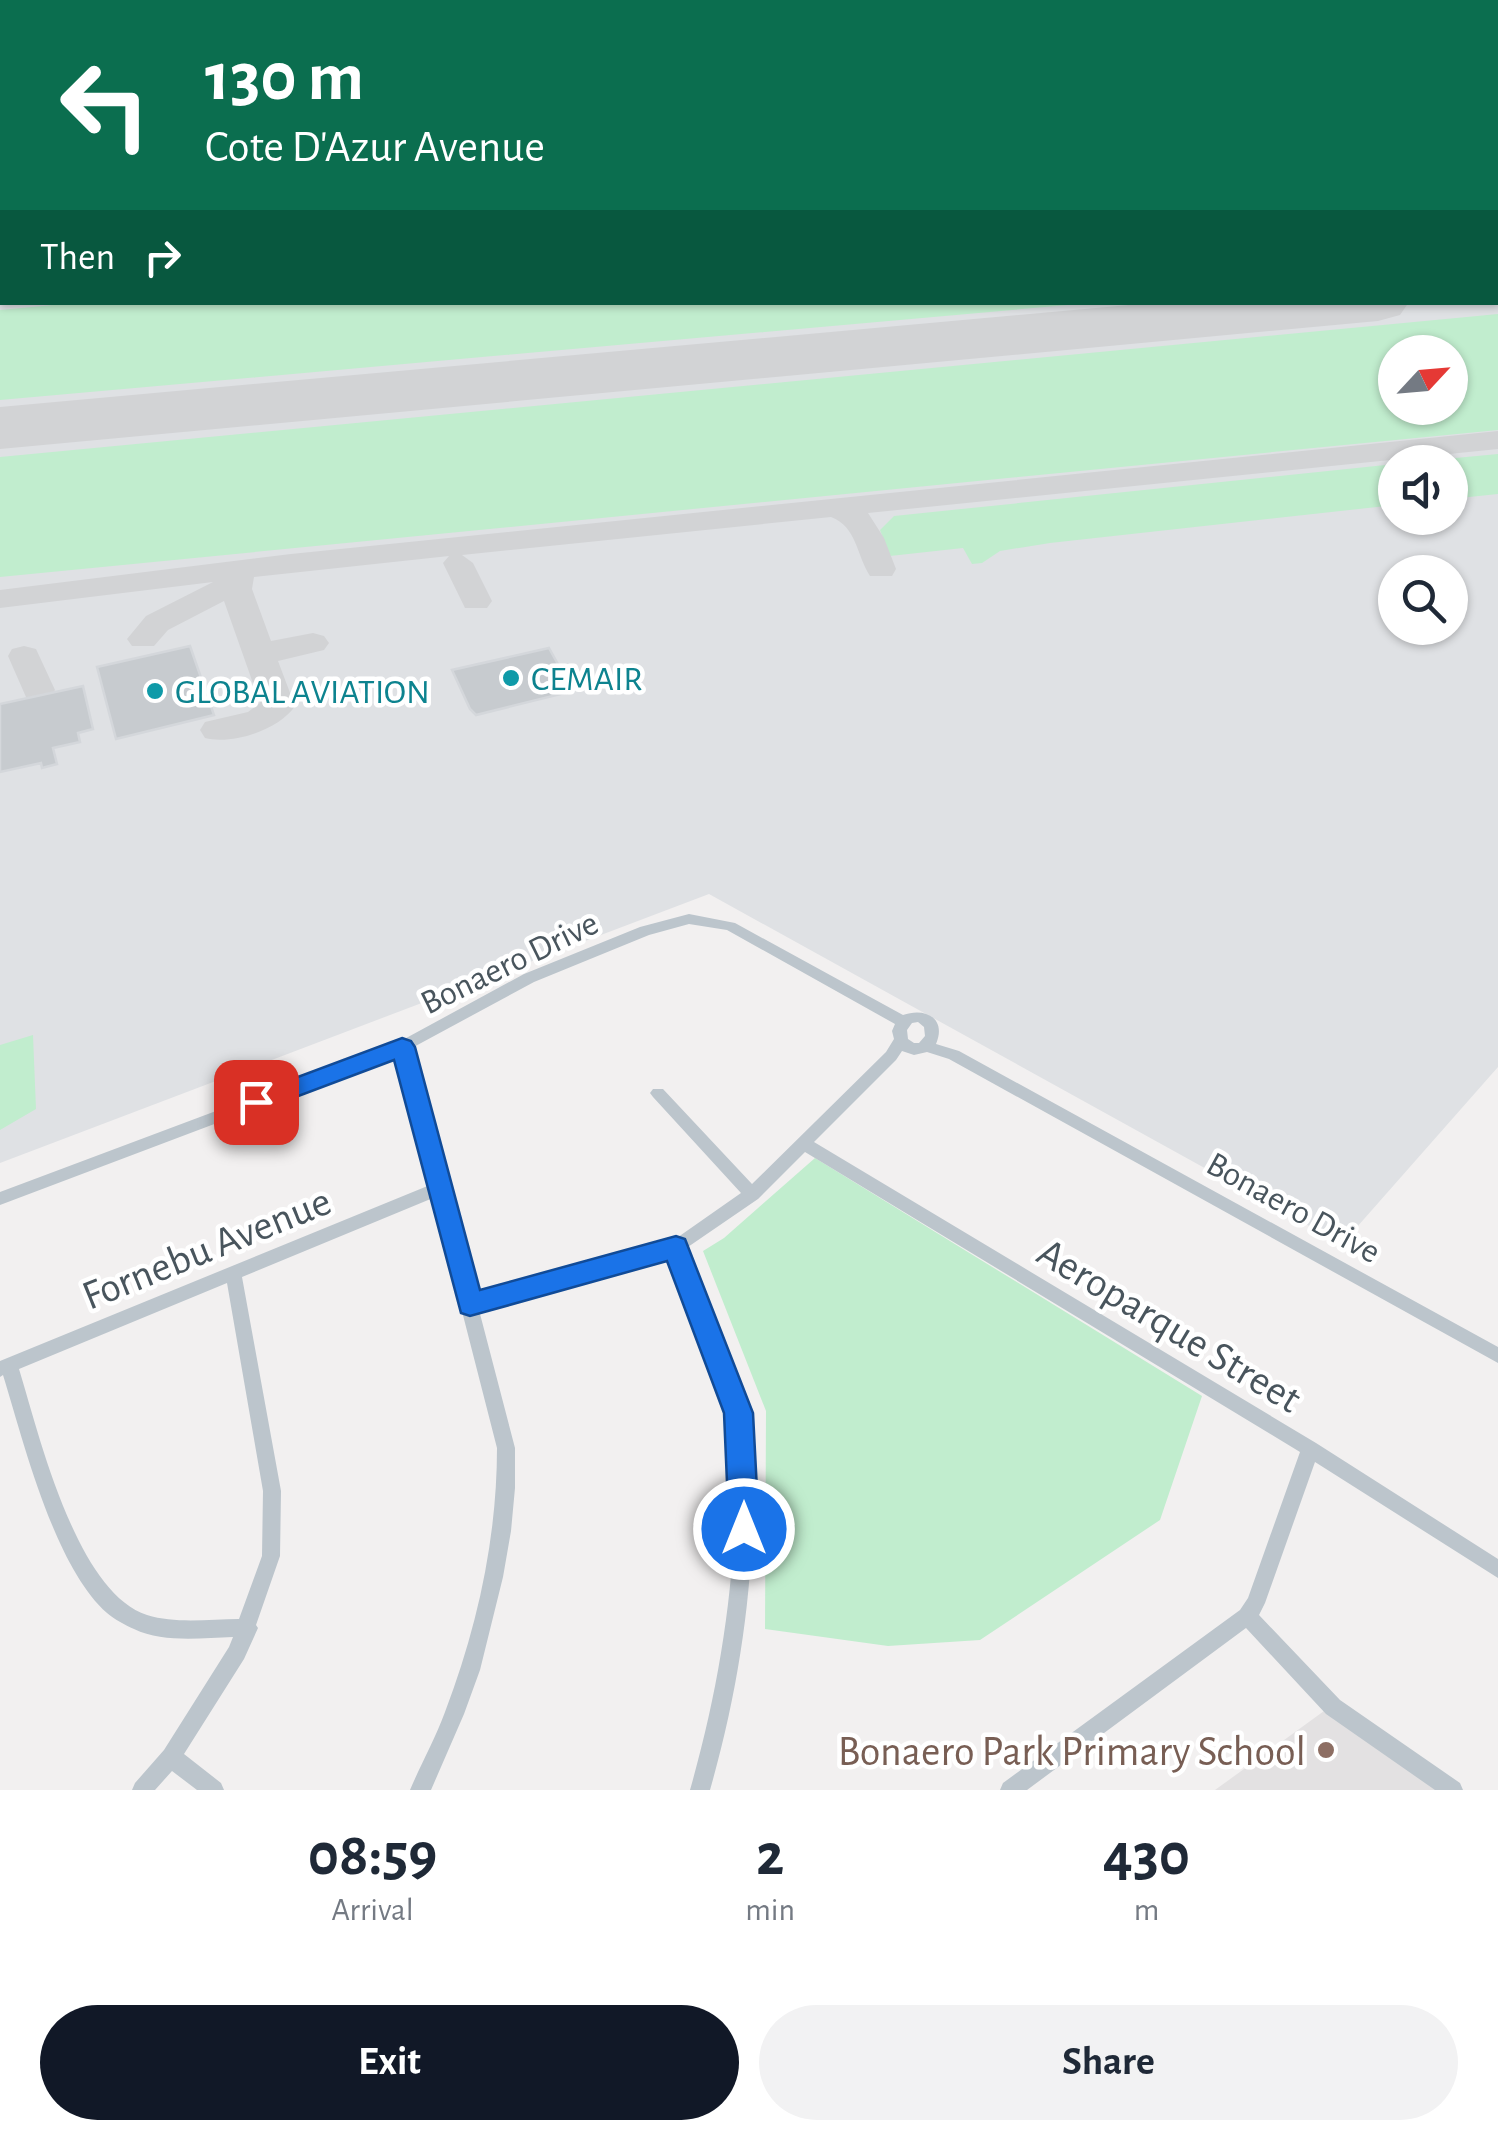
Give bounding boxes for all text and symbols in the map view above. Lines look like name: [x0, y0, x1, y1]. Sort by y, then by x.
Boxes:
icon: left: [40, 40, 170, 170]
text: 130 m: [205, 43, 364, 113]
text: Cote D'Azur Avenue: [205, 125, 545, 170]
icon: right: [135, 230, 190, 285]
text: Then: [40, 239, 115, 277]
north arrow: [1378, 335, 1468, 425]
map controls: [1378, 335, 1468, 645]
button: sound: [1378, 445, 1468, 535]
button: search: [1378, 555, 1468, 645]
place label: CEMAIR: [531, 662, 643, 697]
marker: CEMAIR: [500, 667, 522, 689]
place label: GLOBAL AVIATION: [175, 675, 430, 710]
marker: GLOBAL AVIATION: [144, 680, 166, 702]
street label: Bonaero Drive: [415, 905, 604, 1021]
pin: [214, 1060, 299, 1145]
icon: arrive: [229, 1075, 284, 1130]
street label: Bonaero Drive: [1201, 1146, 1386, 1270]
street label: Fornebu Avenue: [77, 1180, 337, 1318]
street label: Aeroparque Street: [1030, 1231, 1308, 1421]
position arrow: [692, 1477, 796, 1581]
place label: Bonaero Park Primary School: [838, 1731, 1306, 1773]
marker: Bonaero Park Primary School: [1315, 1739, 1337, 1761]
text: 08:59: [308, 1826, 437, 1886]
text: 2: [756, 1826, 784, 1886]
text: 430: [1103, 1826, 1190, 1886]
text: Arrival: [331, 1894, 414, 1926]
text: min: [745, 1894, 795, 1926]
text: m: [1134, 1894, 1159, 1926]
button: Exit: [40, 2005, 739, 2120]
button: Share: [759, 2005, 1458, 2120]

